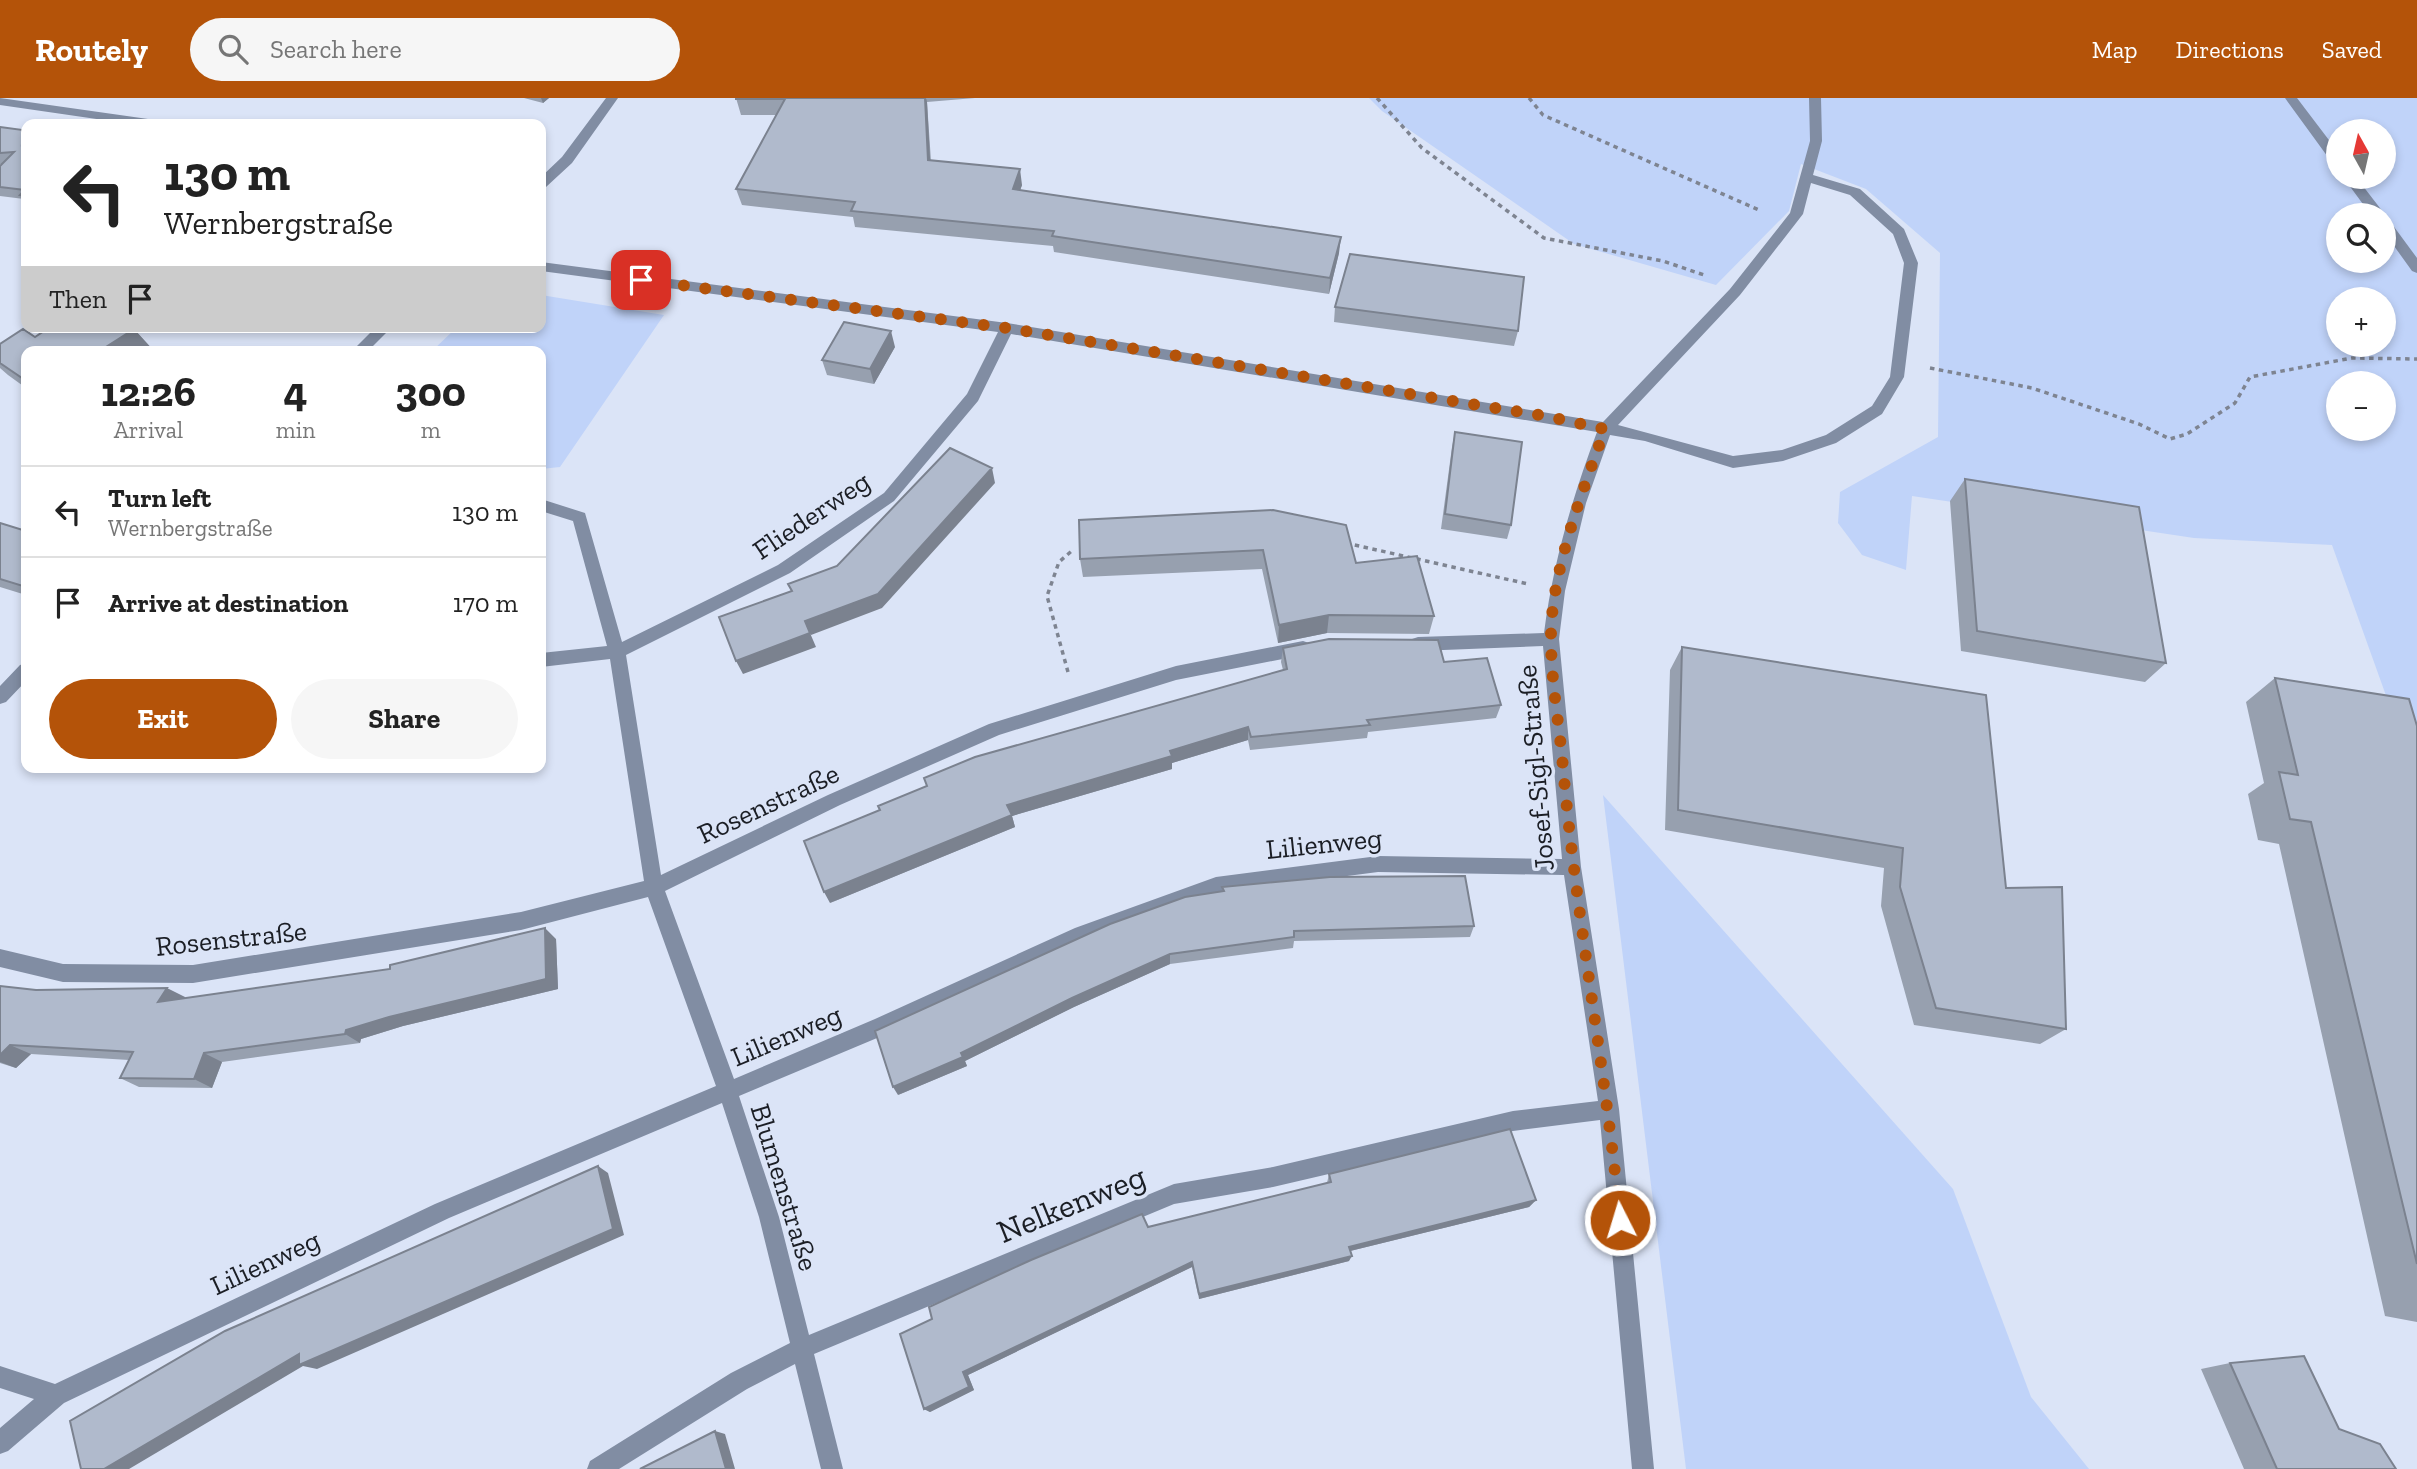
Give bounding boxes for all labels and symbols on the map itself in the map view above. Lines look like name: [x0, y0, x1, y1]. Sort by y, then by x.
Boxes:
north arrow: [2326, 119, 2396, 189]
pin: [611, 250, 671, 310]
street label: Fliederweg: [747, 464, 876, 567]
street label: Josef-Sigl-Straße: [1510, 664, 1561, 872]
street label: Rosenstraße: [692, 756, 844, 851]
street label: Lilienweg: [1264, 821, 1384, 866]
street label: Rosenstraße: [154, 914, 308, 963]
street label: Lilienweg: [726, 997, 846, 1073]
street label: Blumenstraße: [744, 1100, 826, 1275]
street label: Nelkenweg: [991, 1156, 1151, 1251]
position arrow: [1583, 1183, 1657, 1257]
street label: Lilienweg: [205, 1223, 325, 1302]

